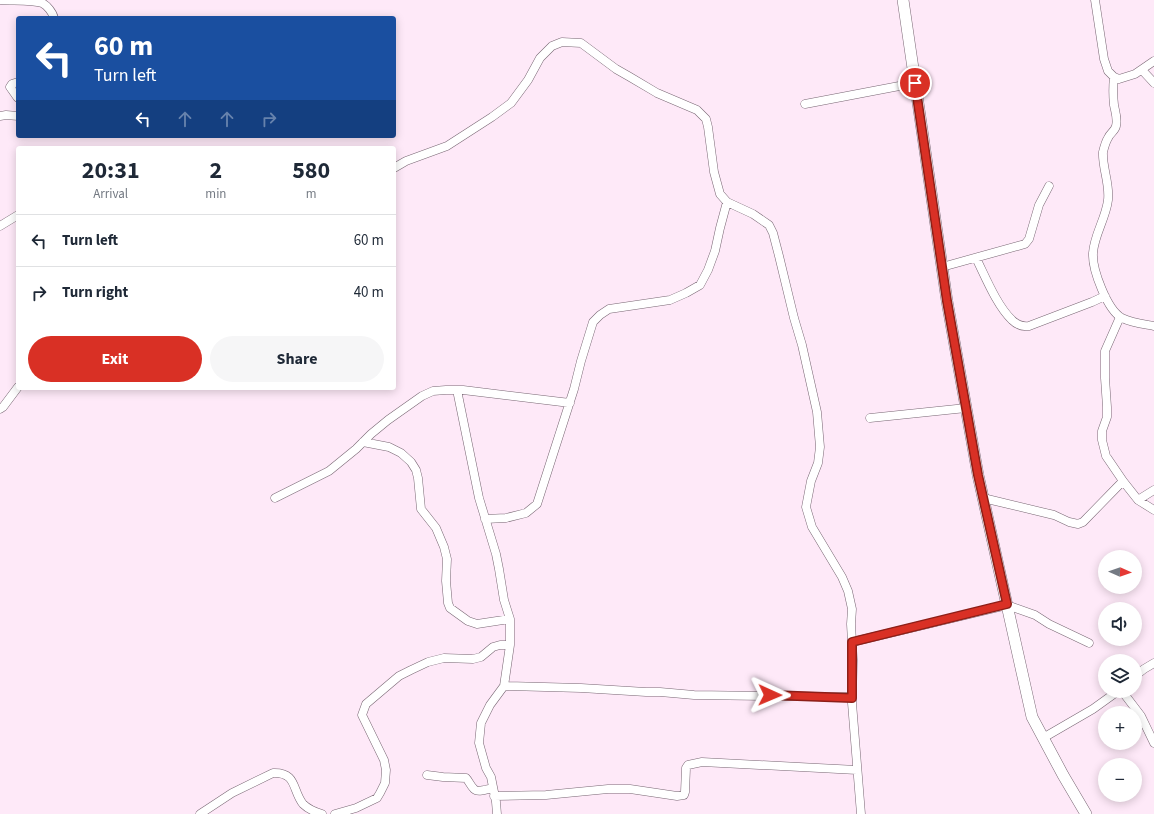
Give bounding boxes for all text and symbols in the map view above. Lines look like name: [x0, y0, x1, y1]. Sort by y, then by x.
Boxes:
text: 60 m: [94, 26, 153, 66]
icon: left: [28, 32, 80, 84]
text: Turn left: [94, 63, 156, 88]
pin: [898, 66, 932, 100]
icon: arrive: [904, 72, 926, 94]
icon: left: [132, 108, 154, 130]
icon: ahead: [174, 108, 196, 130]
icon: ahead: [216, 108, 238, 130]
icon: right: [258, 108, 280, 130]
text: 20:31: [82, 153, 140, 188]
text: 2: [210, 153, 222, 188]
text: 580: [292, 153, 330, 188]
text: Arrival: [93, 185, 128, 203]
text: min: [205, 185, 226, 203]
text: m: [306, 185, 317, 203]
icon: left: [28, 230, 50, 252]
text: Turn left: [62, 230, 118, 251]
text: 60 m: [354, 230, 384, 251]
icon: right: [28, 282, 50, 304]
text: Turn right: [62, 282, 128, 303]
text: 40 m: [354, 282, 384, 303]
button: Exit: [28, 336, 202, 382]
button: Share: [210, 336, 384, 382]
north arrow: [1098, 550, 1142, 594]
map controls: [1098, 550, 1142, 802]
button: sound: [1098, 602, 1142, 646]
button: layers: [1098, 654, 1142, 698]
position arrow: [749, 674, 791, 716]
button: +: [1098, 706, 1142, 750]
button: −: [1098, 758, 1142, 802]

